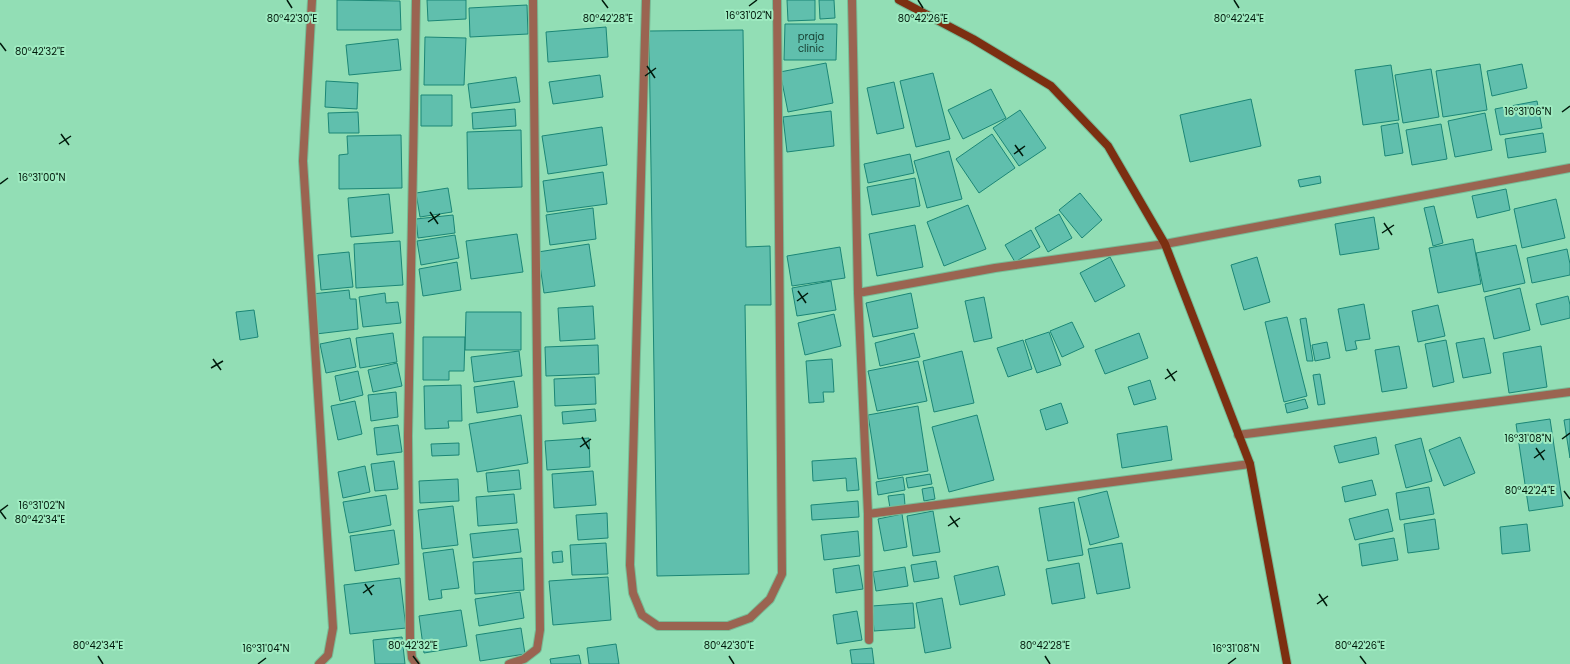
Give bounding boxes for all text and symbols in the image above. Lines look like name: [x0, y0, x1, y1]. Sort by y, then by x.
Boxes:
text: 16°31'02"N: [726, 8, 772, 23]
text: 80°42'30"E: [267, 11, 317, 26]
text: 80°42'28"E: [583, 11, 633, 26]
text: 80°42'26"E: [898, 11, 948, 26]
text: 80°42'24"E: [1214, 11, 1264, 26]
house number: praja clinic: [798, 29, 824, 56]
text: 80°42'32"E: [15, 44, 65, 59]
text: 16°31'06"N: [1505, 104, 1551, 119]
text: 16°31'00"N: [19, 170, 65, 185]
text: 16°31'08"N: [1505, 431, 1551, 446]
text: 80°42'24"E: [1505, 483, 1555, 498]
text: 16°31'02"N: [19, 498, 65, 513]
text: 80°42'34"E: [15, 512, 65, 527]
text: 80°42'34"E: [73, 638, 123, 653]
text: 80°42'32"E: [388, 638, 438, 653]
text: 80°42'30"E: [704, 638, 754, 653]
text: 80°42'28"E: [1020, 638, 1070, 653]
text: 80°42'26"E: [1335, 638, 1385, 653]
text: 16°31'04"N: [243, 641, 289, 656]
text: 16°31'08"N: [1213, 641, 1259, 656]

